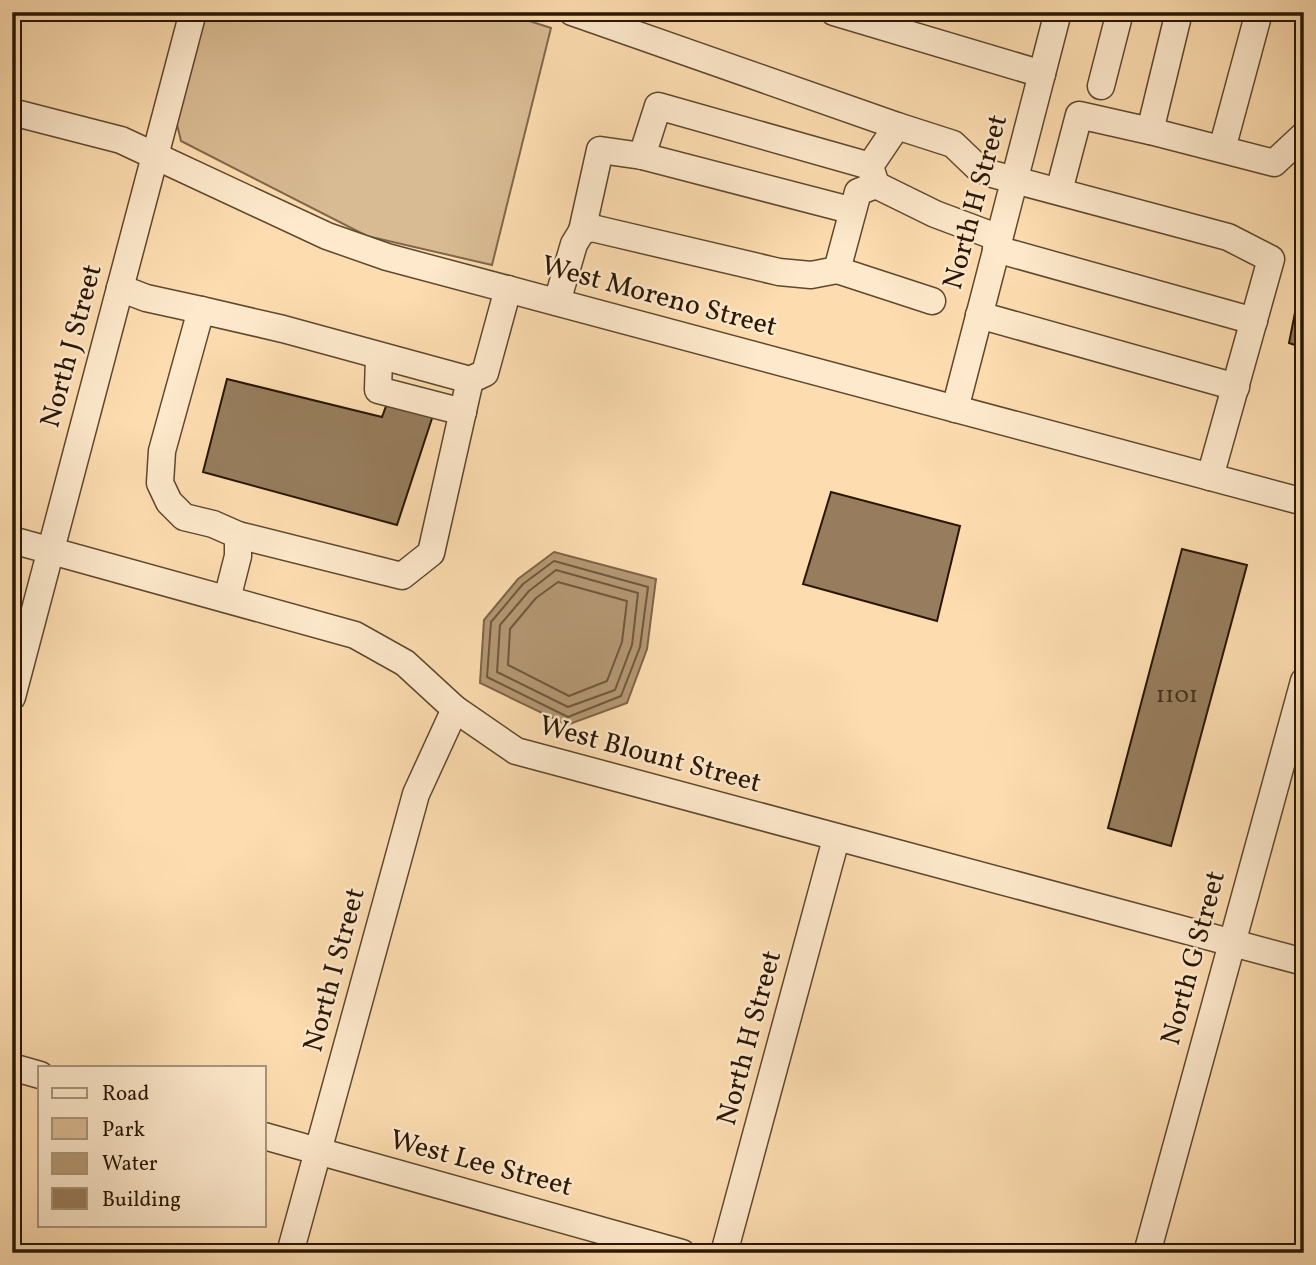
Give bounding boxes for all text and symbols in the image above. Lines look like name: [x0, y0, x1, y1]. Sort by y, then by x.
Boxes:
street label: North H Street: [934, 110, 1018, 294]
street label: West Moreno Street: [537, 247, 781, 347]
street label: North J Street: [31, 260, 113, 432]
house number: 1101: [1156, 679, 1198, 713]
street label: West Blount Street: [535, 707, 765, 803]
street label: North G Street: [1152, 867, 1236, 1049]
street label: North I Street: [294, 884, 376, 1056]
street label: North H Street: [708, 946, 792, 1130]
legend: [38, 1066, 266, 1226]
text: Road: [102, 1080, 149, 1109]
text: Park: [102, 1116, 145, 1145]
street label: West Lee Street: [385, 1121, 577, 1207]
text: Water: [102, 1150, 158, 1179]
text: Building: [102, 1186, 181, 1215]

